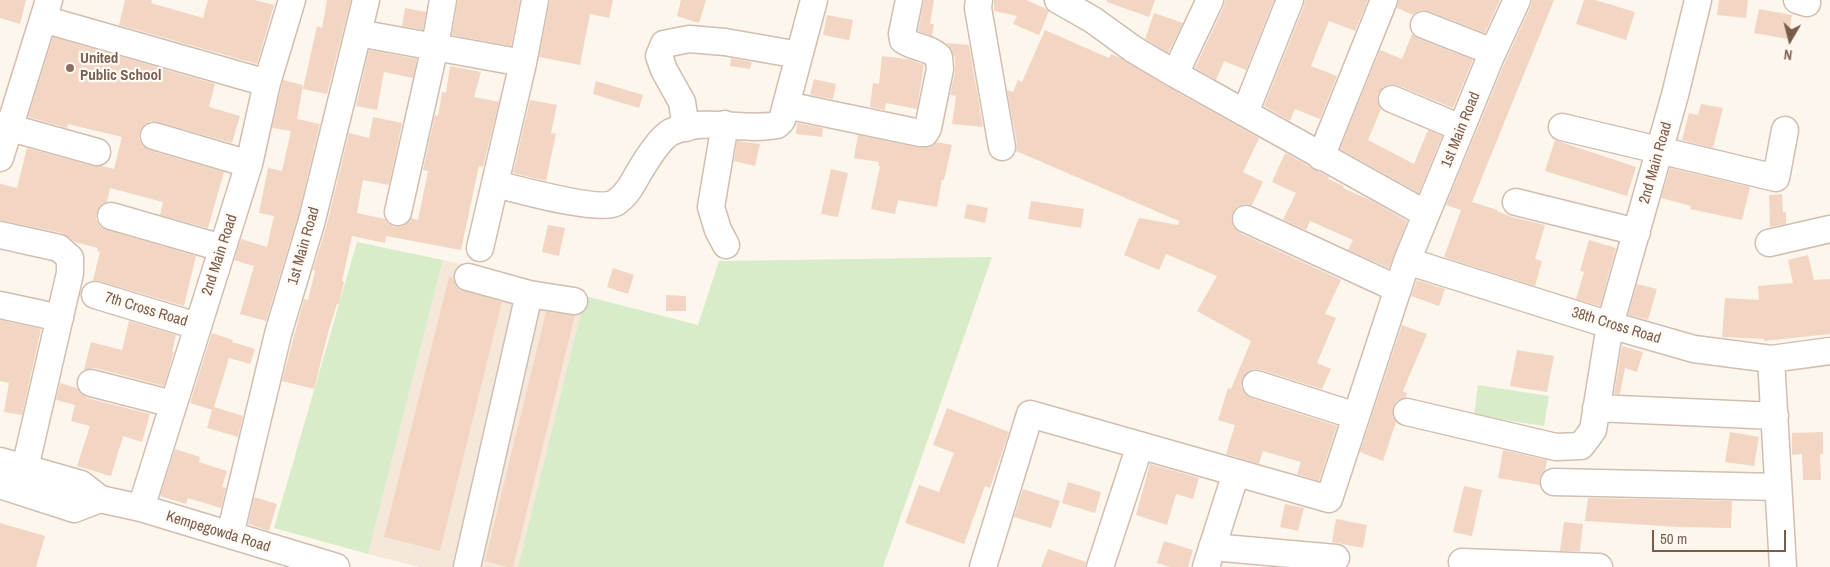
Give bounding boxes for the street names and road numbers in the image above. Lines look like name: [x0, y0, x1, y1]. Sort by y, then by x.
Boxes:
street label: 1st Main Road: [1438, 90, 1484, 170]
street label: 2nd Main Road: [1636, 120, 1676, 206]
street label: 1st Main Road: [284, 205, 324, 287]
street label: 2nd Main Road: [198, 212, 242, 298]
street label: 7th Cross Road: [103, 289, 189, 331]
street label: 38th Cross Road: [1569, 304, 1663, 348]
street label: Kempegowda Road: [164, 508, 272, 556]

